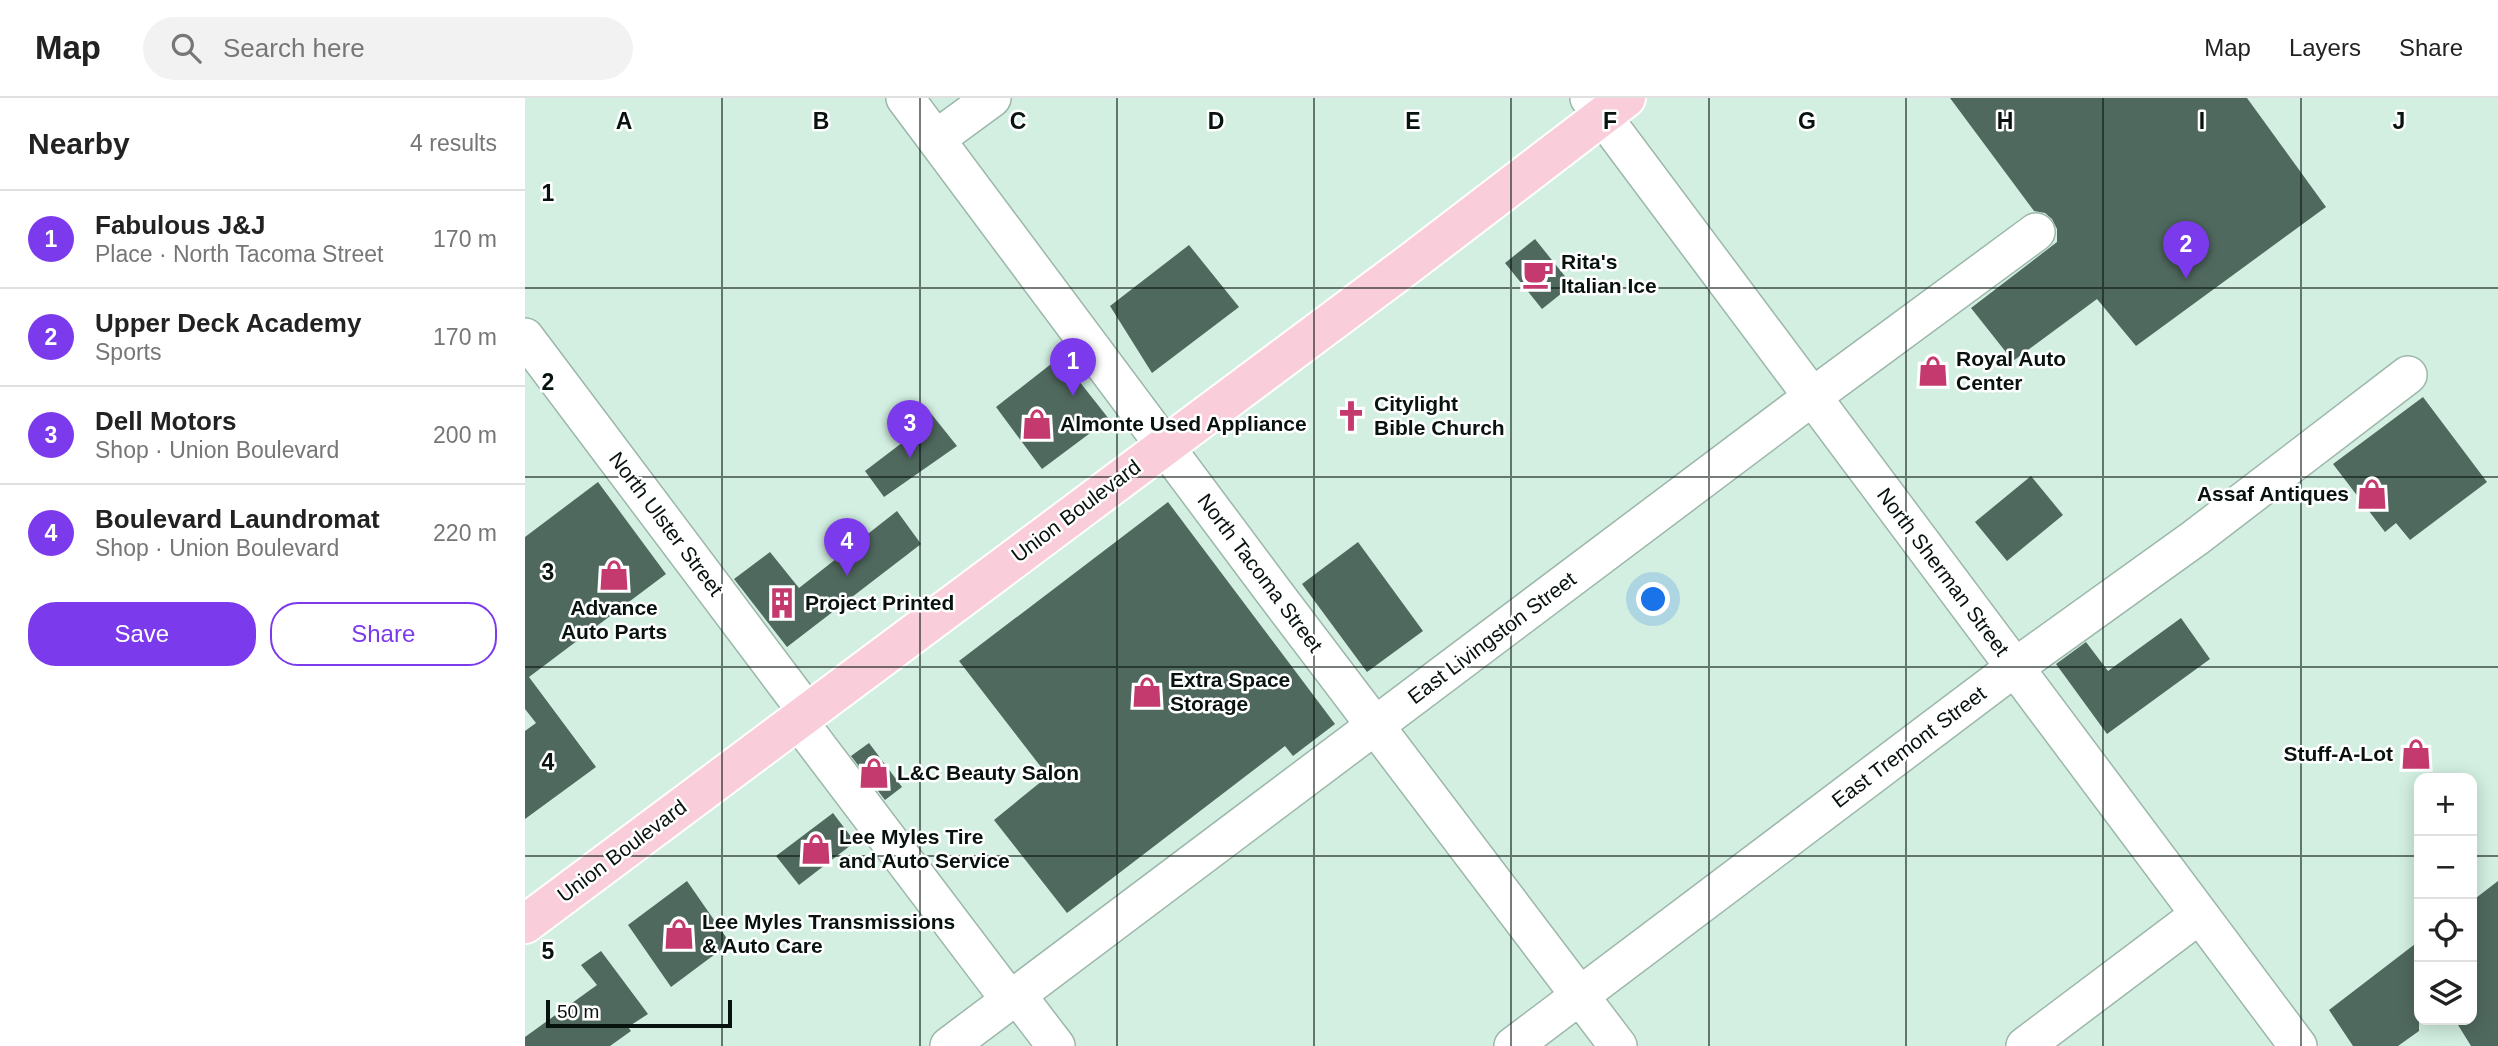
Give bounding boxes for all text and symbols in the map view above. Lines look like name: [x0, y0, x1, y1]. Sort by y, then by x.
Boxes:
search box: [143, 17, 633, 80]
text: Map: [35, 29, 101, 66]
icon: search: [167, 29, 205, 67]
text: Search here: [223, 33, 365, 63]
text: Map: [2204, 34, 2251, 61]
text: Layers: [2289, 34, 2361, 61]
text: Share: [2399, 34, 2463, 61]
text: A: [616, 108, 632, 134]
text: B: [813, 108, 829, 134]
text: C: [1010, 108, 1026, 134]
text: D: [1208, 108, 1224, 134]
text: E: [1405, 108, 1421, 134]
text: F: [1603, 108, 1617, 134]
text: G: [1798, 108, 1816, 134]
text: H: [1997, 108, 2013, 134]
text: I: [2199, 108, 2205, 134]
text: J: [2393, 108, 2405, 134]
text: Nearby: [28, 127, 130, 160]
text: 4 results: [410, 130, 497, 156]
text: 1: [542, 180, 555, 206]
text: Fabulous J&J: [95, 210, 265, 240]
pin: 2: [2163, 221, 2209, 279]
text: 1: [45, 226, 57, 252]
text: 170 m: [433, 226, 497, 252]
text: Place · North Tacoma Street: [95, 241, 383, 267]
place label: Rita's Italian Ice: [1561, 250, 1657, 297]
cafe icon: Rita's Italian Ice: [1521, 257, 1555, 291]
text: Upper Deck Academy: [95, 308, 361, 338]
text: 2: [45, 324, 57, 350]
text: 170 m: [433, 324, 497, 350]
pin: 1: [1050, 338, 1096, 396]
text: Sports: [95, 339, 161, 365]
place label: Royal Auto Center: [1956, 347, 2066, 394]
shop icon: Royal Auto Center: [1916, 354, 1950, 388]
text: 2: [542, 369, 554, 395]
place label: Citylight Bible Church: [1374, 392, 1505, 439]
church icon: Citylight Bible Church: [1334, 399, 1368, 433]
pin: 3: [887, 400, 933, 458]
text: Dell Motors: [95, 406, 237, 436]
shop icon: Almonte Used Appliance: [1020, 407, 1054, 441]
place label: Almonte Used Appliance: [1060, 412, 1307, 435]
text: 3: [45, 422, 57, 448]
text: 200 m: [433, 422, 497, 448]
text: Shop · Union Boulevard: [95, 437, 339, 463]
street label: North Ulster Street: [605, 447, 728, 600]
street label: Union Boulevard: [1007, 455, 1145, 567]
shop icon: Assaf Antiques: [2355, 477, 2389, 511]
place label: Assaf Antiques: [2197, 482, 2349, 505]
street label: North Sherman Street: [1873, 483, 2014, 660]
street label: North Tacoma Street: [1193, 489, 1328, 656]
text: Boulevard Laundromat: [95, 504, 380, 534]
pin: 4: [824, 518, 870, 576]
text: 4: [45, 520, 57, 546]
text: 220 m: [433, 520, 497, 546]
text: Shop · Union Boulevard: [95, 535, 339, 561]
shop icon: Advance Auto Parts: [597, 558, 631, 592]
text: 3: [542, 559, 554, 585]
street label: East Livingston Street: [1403, 567, 1580, 708]
your location: [1636, 582, 1670, 616]
building icon: Project Printed: [765, 586, 799, 620]
place label: Project Printed: [805, 591, 954, 614]
place label: Advance Auto Parts: [561, 596, 667, 643]
button: Save: [28, 602, 256, 666]
button: Share: [270, 602, 497, 666]
place label: Extra Space Storage: [1170, 668, 1290, 715]
shop icon: Extra Space Storage: [1130, 675, 1164, 709]
street label: East Tremont Street: [1827, 681, 1990, 812]
shop icon: Stuff-A-Lot: [2399, 737, 2433, 771]
place label: Stuff-A-Lot: [2283, 742, 2393, 765]
text: 4: [542, 749, 555, 775]
shop icon: L&C Beauty Salon: [857, 756, 891, 790]
place label: L&C Beauty Salon: [897, 761, 1079, 784]
map controls: [2414, 773, 2477, 1025]
button: +: [2414, 773, 2477, 836]
street label: Union Boulevard: [553, 795, 691, 907]
place label: Lee Myles Tire and Auto Service: [839, 825, 1010, 872]
shop icon: Lee Myles Tire and Auto Service: [799, 832, 833, 866]
button: −: [2414, 836, 2477, 899]
button: locate: [2414, 899, 2477, 962]
place label: Lee Myles Transmissions & Auto Care: [702, 910, 955, 957]
shop icon: Lee Myles Transmissions & Auto Care: [662, 917, 696, 951]
text: 5: [542, 938, 555, 964]
button: layers: [2414, 962, 2477, 1025]
scale bar: [546, 997, 731, 1029]
text: 50 m: [557, 1001, 599, 1022]

